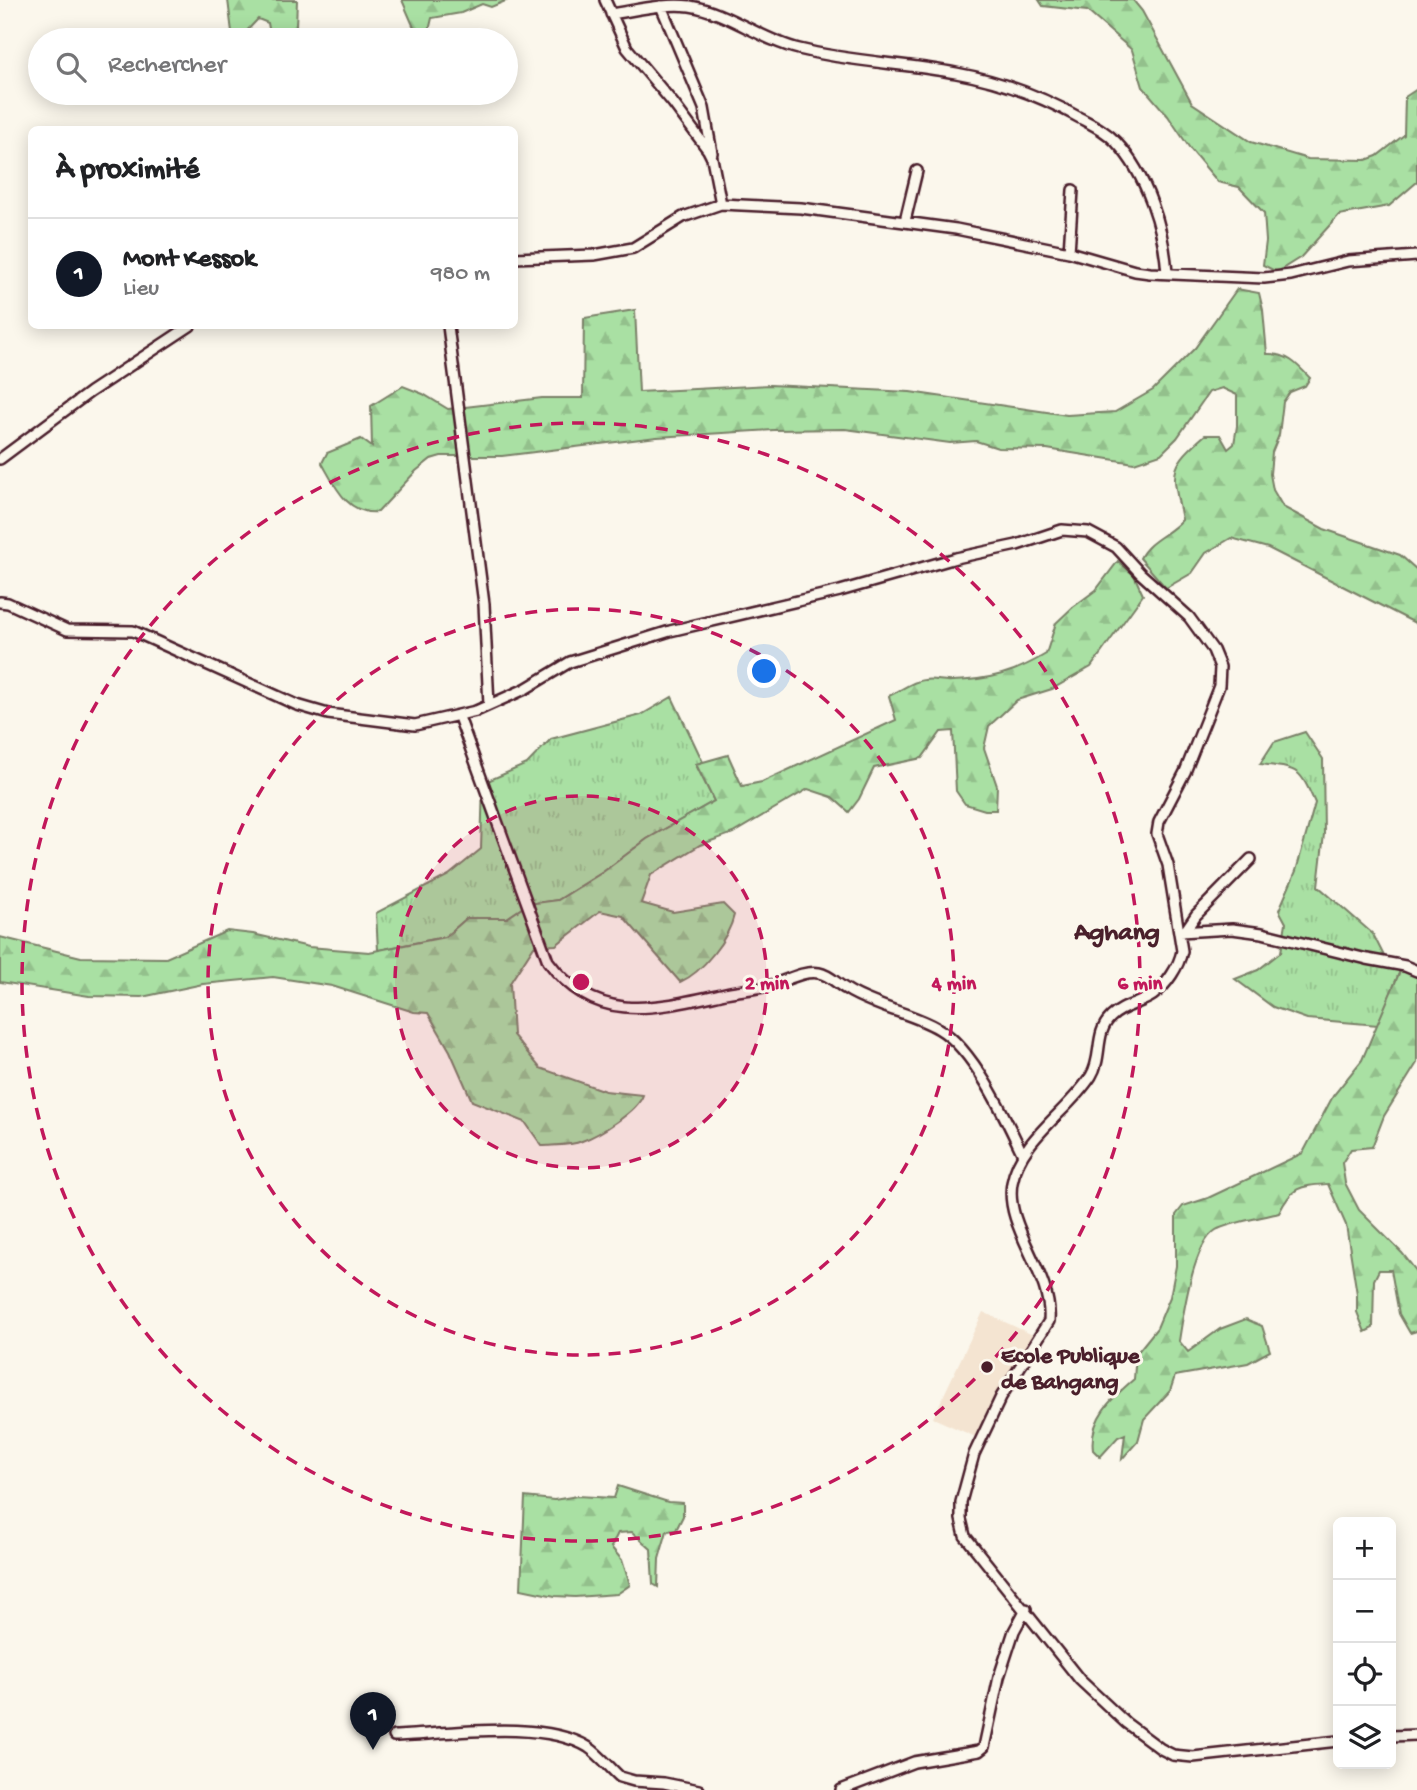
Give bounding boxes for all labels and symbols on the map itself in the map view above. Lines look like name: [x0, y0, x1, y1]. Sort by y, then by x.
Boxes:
your location: [747, 654, 781, 688]
district label: Aghang: [1073, 919, 1160, 950]
centre of rings: [569, 970, 593, 994]
text: 2 min: [745, 973, 790, 998]
text: 4 min: [931, 973, 977, 998]
text: 6 min: [1117, 973, 1164, 998]
place label: Ecole Publique de Bahgang: [1001, 1344, 1141, 1397]
marker: Ecole Publique de Bahgang: [979, 1359, 995, 1375]
pin: 1: [350, 1692, 396, 1750]

